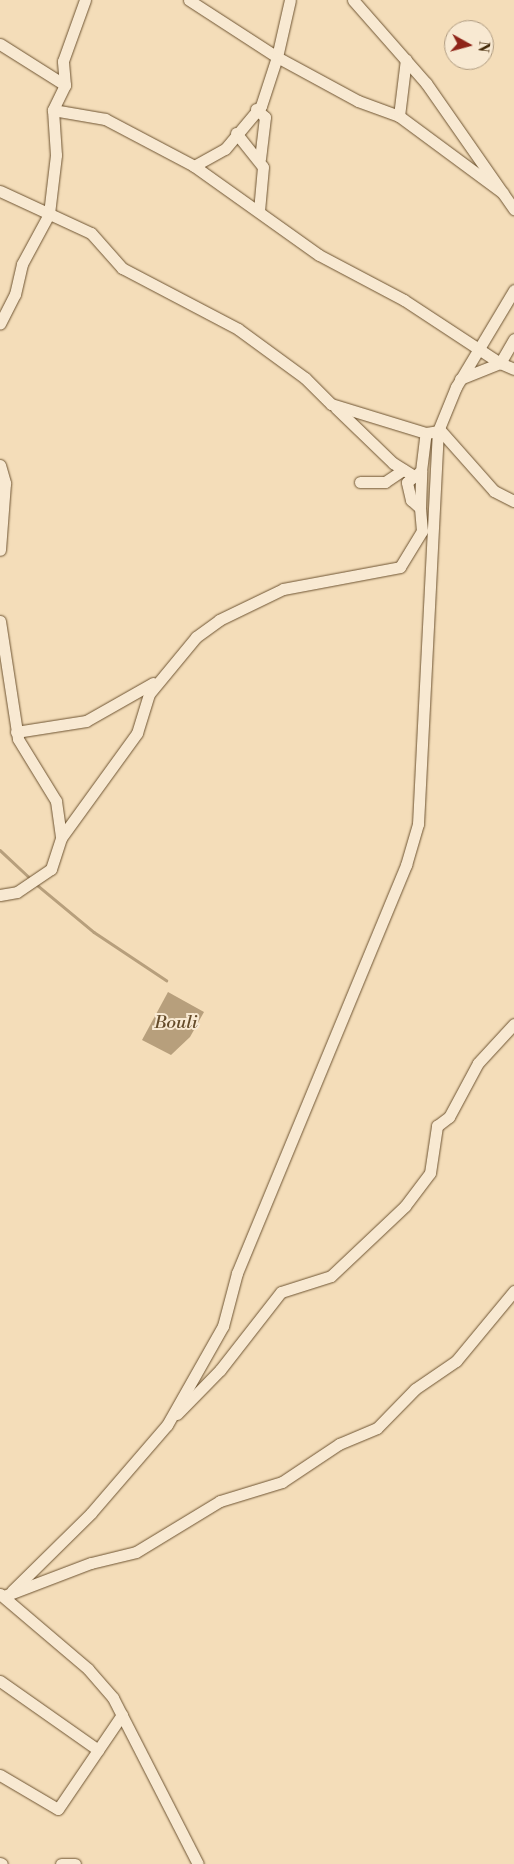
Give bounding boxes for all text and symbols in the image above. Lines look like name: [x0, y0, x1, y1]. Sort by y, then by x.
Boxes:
north arrow: [444, 20, 494, 70]
text: N: [473, 40, 493, 53]
water label: Bouli: [154, 1012, 198, 1034]

